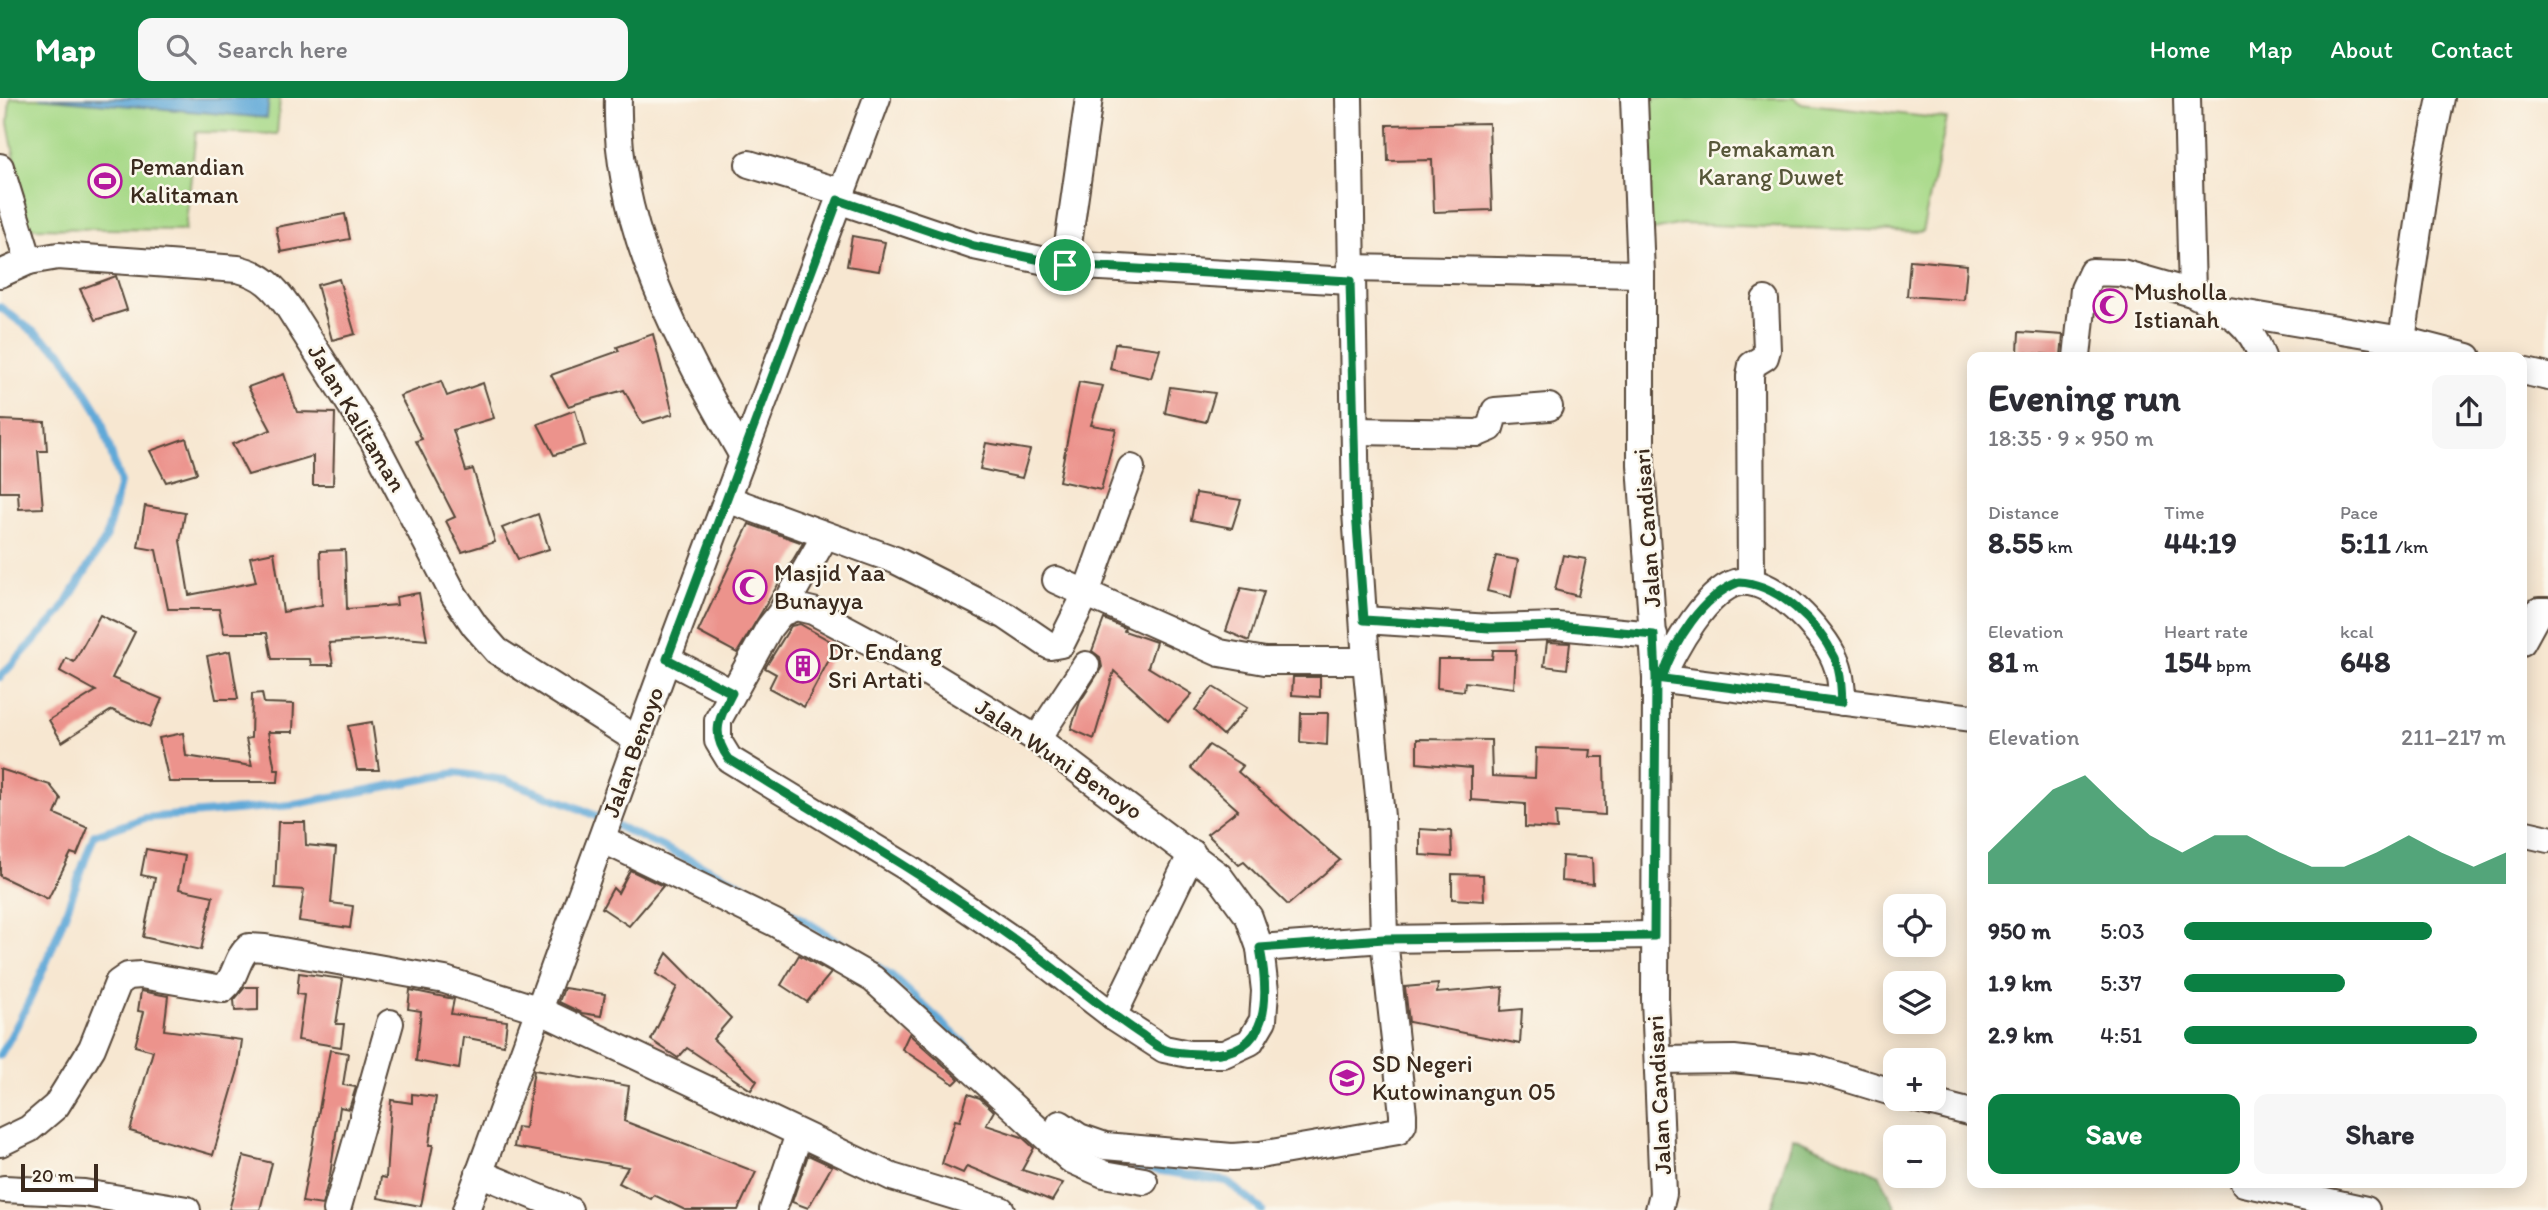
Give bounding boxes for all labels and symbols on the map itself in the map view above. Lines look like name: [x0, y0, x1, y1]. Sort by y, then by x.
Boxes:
park label: Pemakaman Karang Duwet: [1698, 134, 1844, 191]
place label: Pemandian Kalitaman: [130, 152, 245, 209]
sports icon: Pemandian Kalitaman: [86, 162, 124, 200]
pin: [1035, 235, 1095, 295]
place label: Musholla Istianah: [2134, 277, 2228, 334]
mosque icon: Musholla Istianah: [2091, 287, 2129, 325]
street label: Jalan Kalitaman: [302, 339, 413, 497]
street label: Jalan Candisari: [1626, 447, 1667, 609]
place label: Masjid Yaa Bunayya: [774, 558, 886, 615]
mosque icon: Masjid Yaa Bunayya: [731, 568, 769, 606]
place label: Dr. Endang Sri Artati: [828, 637, 943, 694]
building icon: Dr. Endang Sri Artati: [784, 647, 822, 685]
street label: Jalan Benoyo: [596, 683, 670, 821]
street label: Jalan Wuni Benoyo: [970, 692, 1149, 825]
street label: Jalan Candisari: [1640, 1015, 1677, 1175]
place label: SD Negeri Kutowinangun 05: [1372, 1049, 1555, 1106]
school or university icon: SD Negeri Kutowinangun 05: [1328, 1059, 1366, 1097]
scale bar: [21, 1161, 98, 1193]

